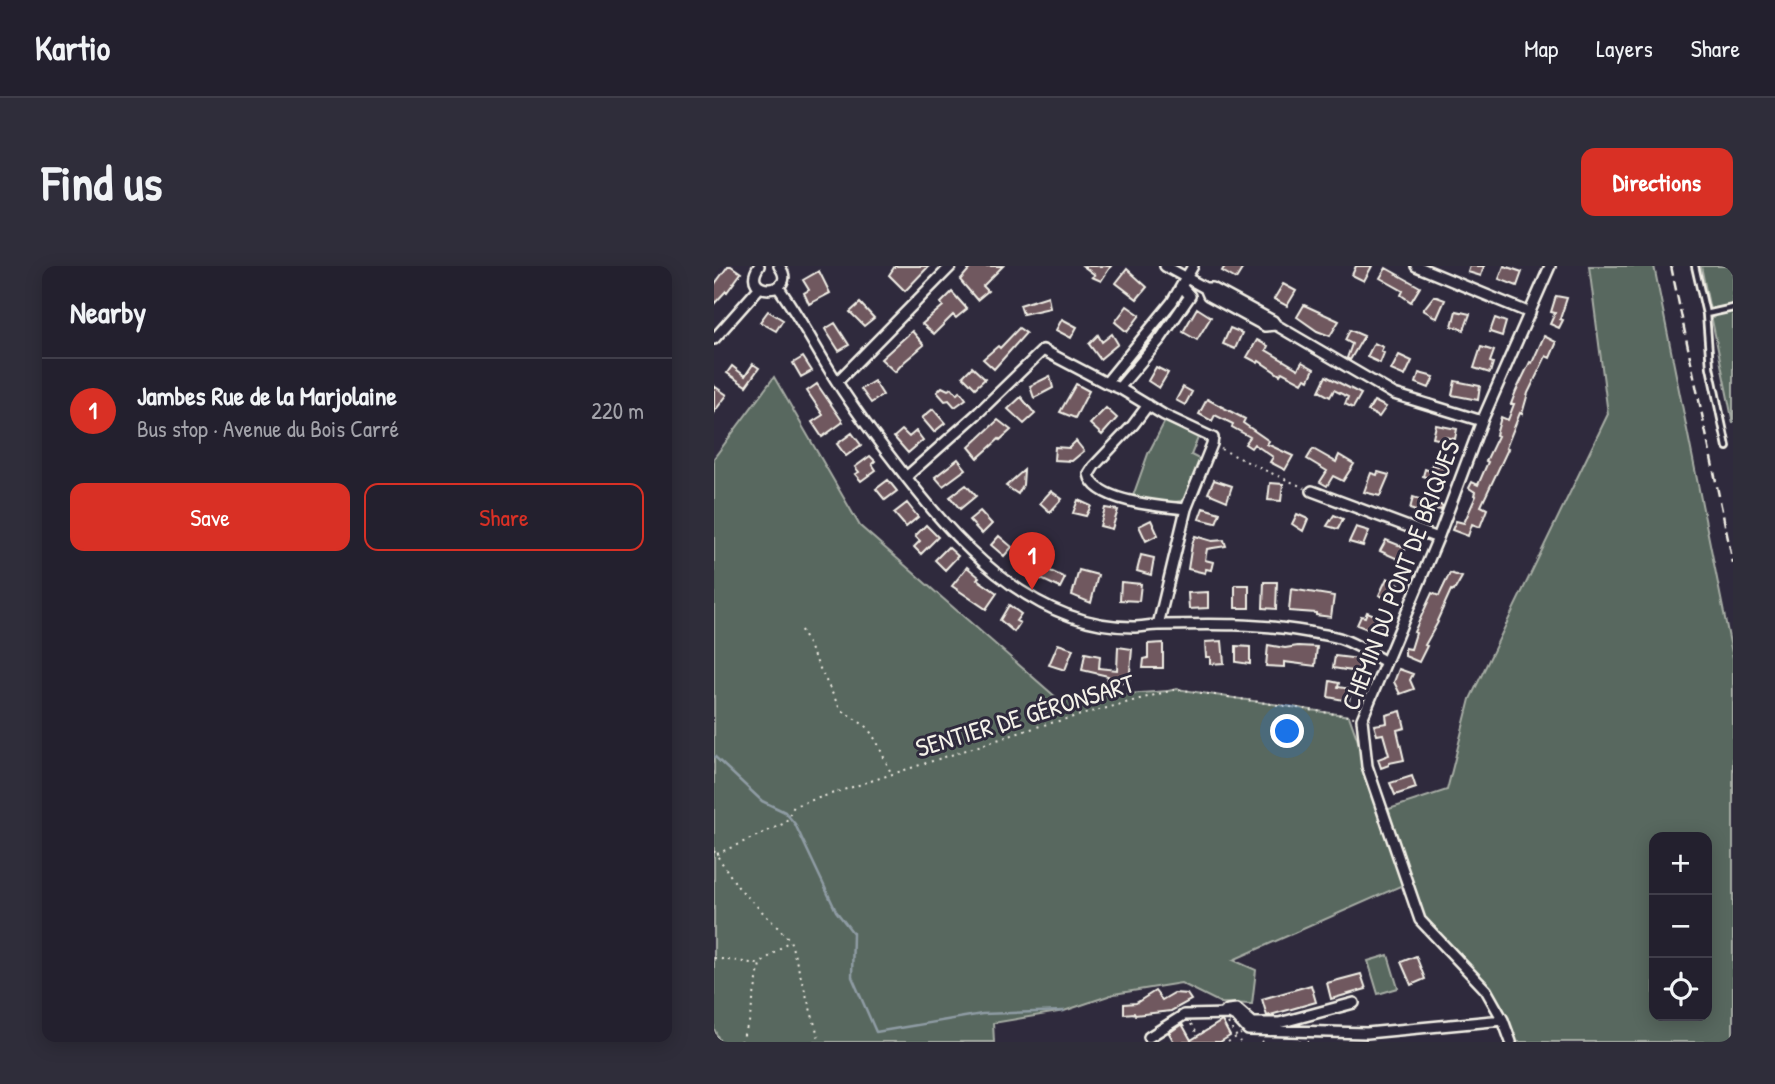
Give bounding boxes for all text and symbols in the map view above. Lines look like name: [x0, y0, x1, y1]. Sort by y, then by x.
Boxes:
text: Kartio: [35, 26, 110, 70]
text: Map: [1524, 32, 1558, 64]
text: Layers: [1596, 32, 1653, 64]
text: Share: [1691, 32, 1740, 64]
button: Directions: [1581, 148, 1733, 216]
text: Find us: [42, 149, 162, 215]
text: Nearby: [70, 292, 146, 332]
text: Jambes Rue de la Marjolaine: [137, 378, 397, 413]
text: 1: [89, 395, 97, 426]
text: 220 m: [591, 395, 644, 426]
text: Bus stop · Avenue du Bois Carré: [137, 413, 399, 444]
street label: CHEMIN DU PONT DE BRIQUES: [1332, 435, 1468, 715]
button: Save: [70, 483, 350, 551]
button: Share: [364, 483, 644, 551]
pin: 1: [1009, 532, 1055, 590]
street label: SENTIER DE GÉRONSART: [911, 665, 1140, 765]
your location: [1270, 714, 1304, 748]
map controls: [1649, 832, 1712, 1021]
button: +: [1649, 832, 1712, 895]
button: −: [1649, 895, 1712, 958]
button: locate: [1649, 958, 1712, 1021]

